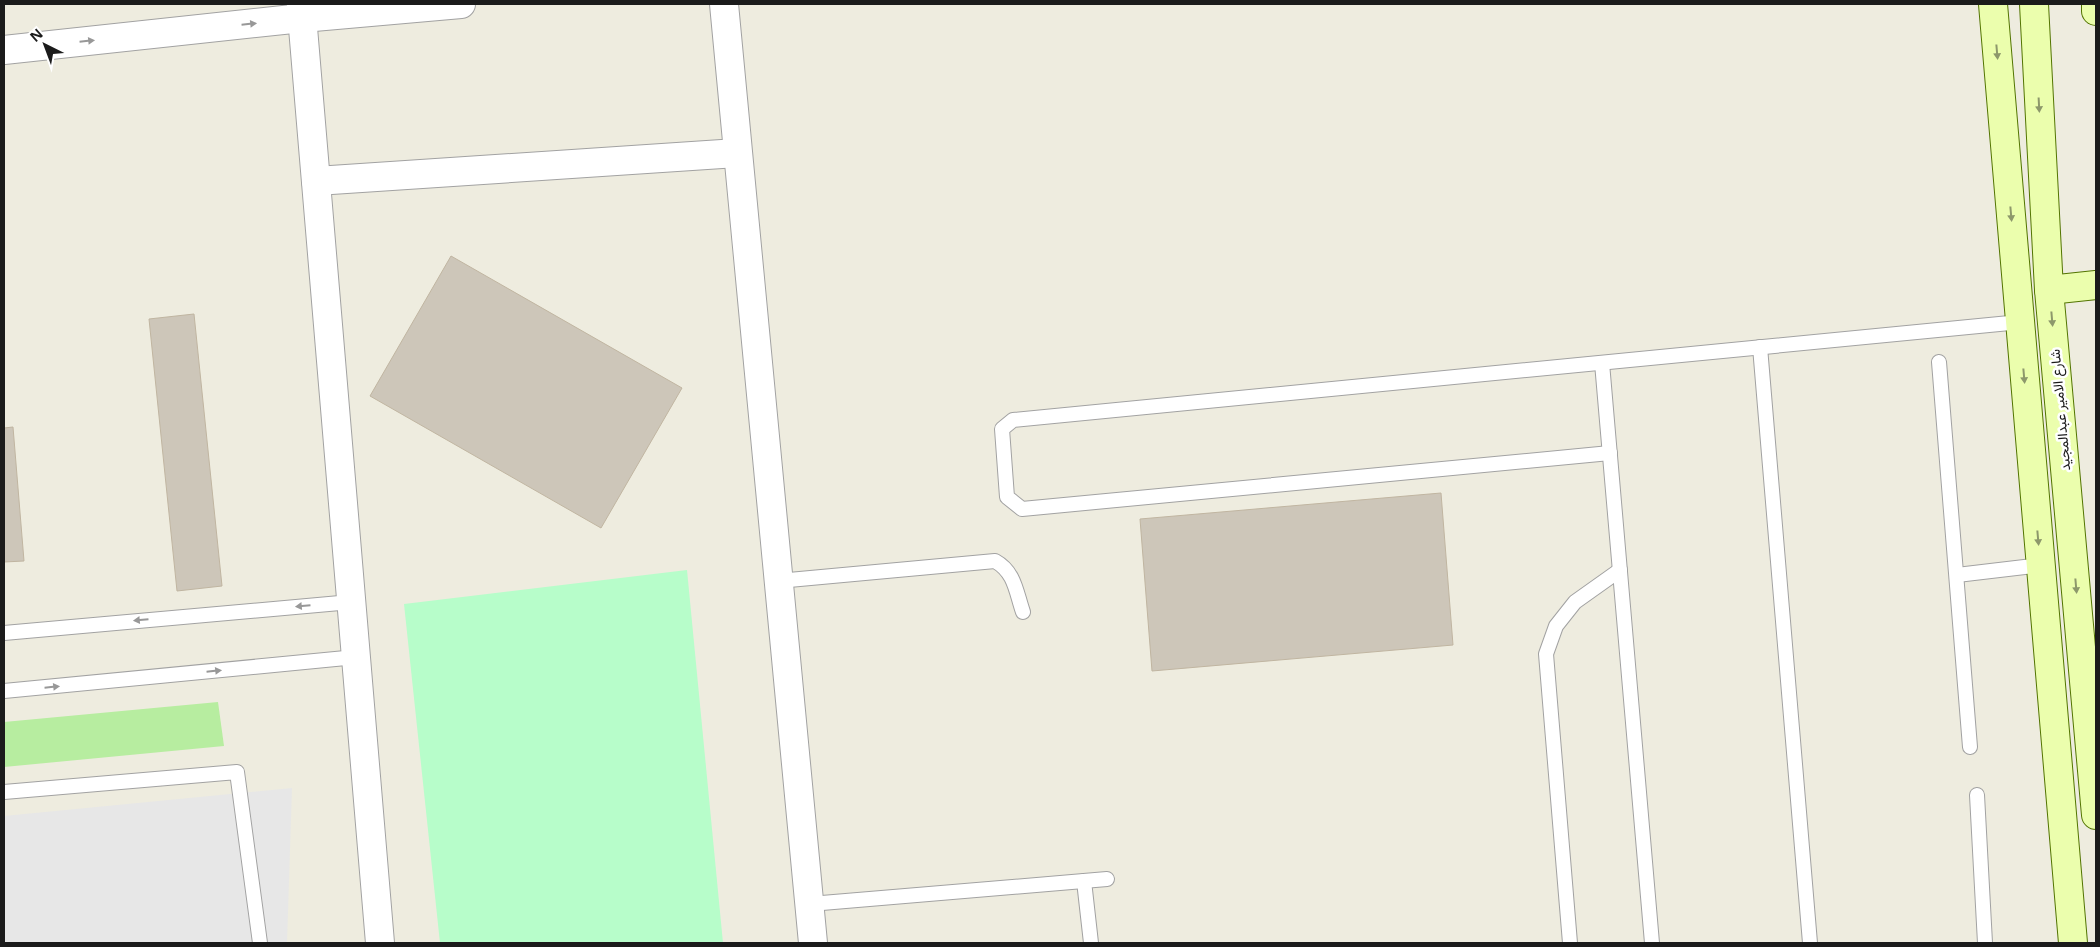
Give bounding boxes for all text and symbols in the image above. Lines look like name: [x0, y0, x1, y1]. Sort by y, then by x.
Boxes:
north arrow: [20, 20, 70, 70]
one-way arrow: [241, 20, 257, 28]
text: N: [25, 24, 47, 46]
one-way arrow: [79, 37, 95, 45]
one-way arrow: [1993, 45, 2001, 61]
one-way arrow: [2036, 97, 2044, 113]
one-way arrow: [2007, 207, 2015, 223]
one-way arrow: [2048, 312, 2056, 328]
street label: شارع الامير عبدالمجيد: [2045, 348, 2076, 472]
one-way arrow: [2021, 368, 2029, 384]
one-way arrow: [2035, 530, 2043, 546]
one-way arrow: [2072, 578, 2080, 594]
one-way arrow: [295, 602, 311, 610]
one-way arrow: [133, 617, 149, 625]
one-way arrow: [206, 667, 222, 675]
one-way arrow: [45, 682, 61, 690]

